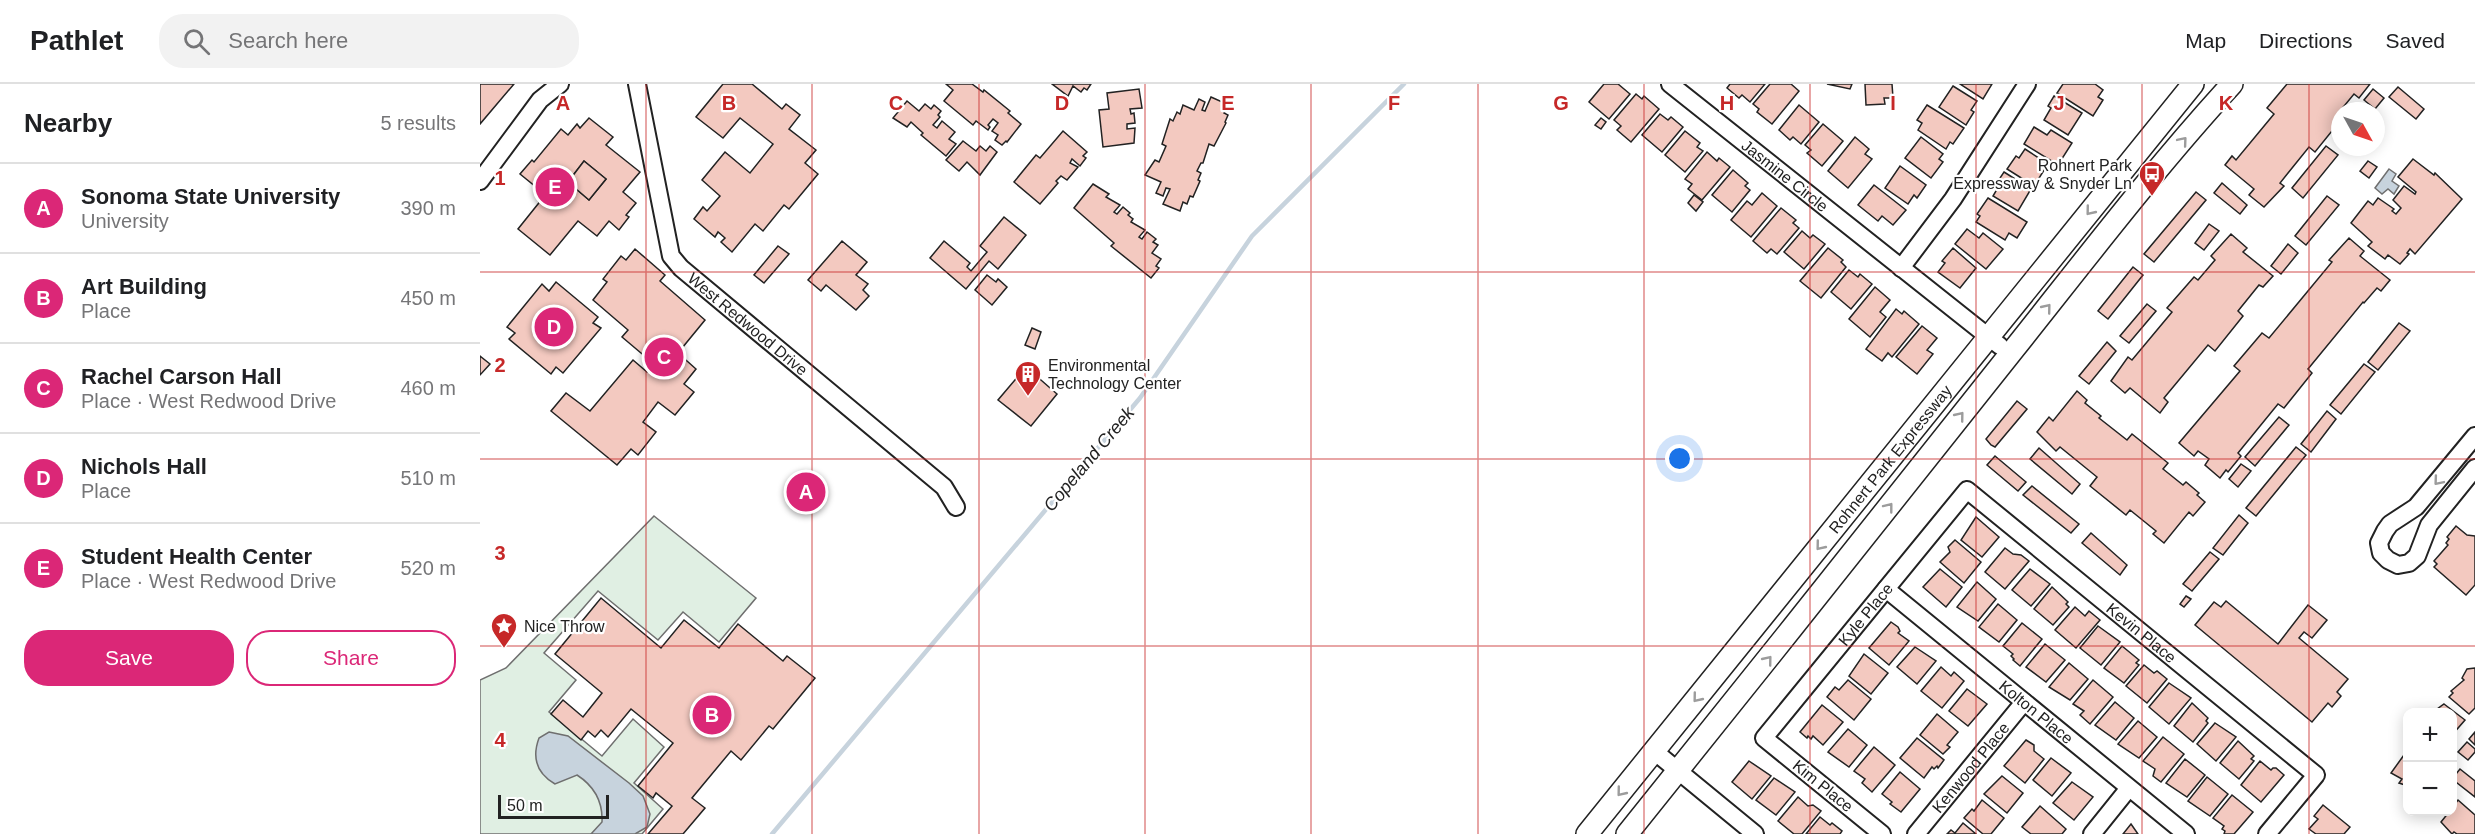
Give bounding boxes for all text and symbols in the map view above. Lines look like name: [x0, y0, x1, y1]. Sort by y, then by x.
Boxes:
search box: [159, 14, 579, 68]
text: Pathlet: [30, 25, 123, 56]
icon: search: [180, 25, 213, 58]
text: Search here: [228, 28, 348, 53]
text: Map: [2185, 29, 2226, 52]
text: Directions: [2259, 29, 2352, 52]
text: Saved: [2385, 29, 2445, 52]
text: A: [556, 92, 570, 114]
text: B: [722, 92, 736, 114]
text: C: [889, 92, 903, 114]
text: D: [1055, 92, 1069, 114]
text: E: [1221, 92, 1235, 114]
text: F: [1388, 92, 1400, 114]
text: G: [1553, 92, 1569, 114]
text: H: [1720, 92, 1734, 114]
text: I: [1890, 92, 1896, 114]
text: J: [2053, 92, 2065, 114]
text: K: [2219, 92, 2234, 114]
north arrow: [2331, 102, 2385, 156]
text: Nearby: [24, 108, 112, 138]
text: 5 results: [380, 112, 456, 134]
street label: Jasmine Circle: [1739, 136, 1832, 215]
one-way arrow: [2176, 137, 2187, 148]
place label: Rohnert Park Expressway & Snyder Ln: [1953, 157, 2133, 192]
bus stop icon: Rohnert Park Expressway & Snyder Ln: [2137, 159, 2167, 197]
pin: E: [536, 164, 574, 210]
text: 1: [494, 167, 506, 189]
text: Sonoma State University: [81, 184, 340, 209]
text: A: [36, 197, 51, 219]
text: 390 m: [400, 197, 456, 219]
one-way arrow: [2086, 204, 2097, 215]
text: University: [81, 210, 169, 232]
street label: West Redwood Drive: [685, 269, 811, 378]
text: Art Building: [81, 274, 207, 299]
text: B: [36, 287, 51, 309]
text: 450 m: [400, 287, 456, 309]
text: Place: [81, 300, 131, 322]
pin: D: [534, 304, 574, 350]
one-way arrow: [2039, 304, 2050, 315]
pin: C: [644, 334, 684, 380]
text: 2: [494, 354, 506, 376]
place label: Environmental Technology Center: [1048, 357, 1182, 392]
building icon: Environmental Technology Center: [1013, 359, 1043, 397]
text: Rachel Carson Hall: [81, 364, 282, 389]
text: C: [36, 377, 51, 399]
text: 460 m: [400, 377, 456, 399]
street label: Rohnert Park Expressway: [1825, 382, 1955, 536]
text: Place · West Redwood Drive: [81, 390, 336, 412]
water label: Copeland Creek: [1040, 402, 1139, 515]
one-way arrow: [1953, 412, 1964, 423]
your location: [1665, 444, 1694, 473]
text: Nichols Hall: [81, 454, 207, 479]
text: D: [36, 467, 51, 489]
text: 510 m: [400, 467, 456, 489]
pin: A: [786, 470, 826, 514]
one-way arrow: [2434, 474, 2445, 485]
text: Place: [81, 480, 131, 502]
one-way arrow: [1882, 503, 1893, 514]
one-way arrow: [1816, 539, 1827, 550]
text: 3: [494, 542, 506, 564]
text: Student Health Center: [81, 544, 312, 569]
text: E: [37, 557, 50, 579]
text: 520 m: [400, 557, 456, 579]
text: Place · West Redwood Drive: [81, 570, 336, 592]
street label: Kyle Place: [1835, 580, 1896, 649]
street label: Kevin Place: [2103, 599, 2180, 666]
place icon: Nice Throw: [489, 611, 519, 649]
place label: Nice Throw: [524, 618, 605, 635]
button: Save: [24, 630, 234, 686]
button: Share: [246, 630, 456, 686]
one-way arrow: [1760, 656, 1771, 667]
street label: Kolton Place: [1996, 677, 2077, 747]
one-way arrow: [1693, 691, 1704, 702]
pin: B: [692, 692, 732, 738]
map controls: [2403, 708, 2457, 816]
button: +: [2403, 708, 2457, 762]
street label: Kenwood Place: [1929, 719, 2012, 816]
text: 4: [494, 729, 506, 751]
street label: Kim Place: [1790, 757, 1856, 815]
button: −: [2403, 762, 2457, 816]
one-way arrow: [1617, 786, 1628, 797]
scale bar: [498, 792, 609, 820]
text: 50 m: [507, 797, 543, 814]

